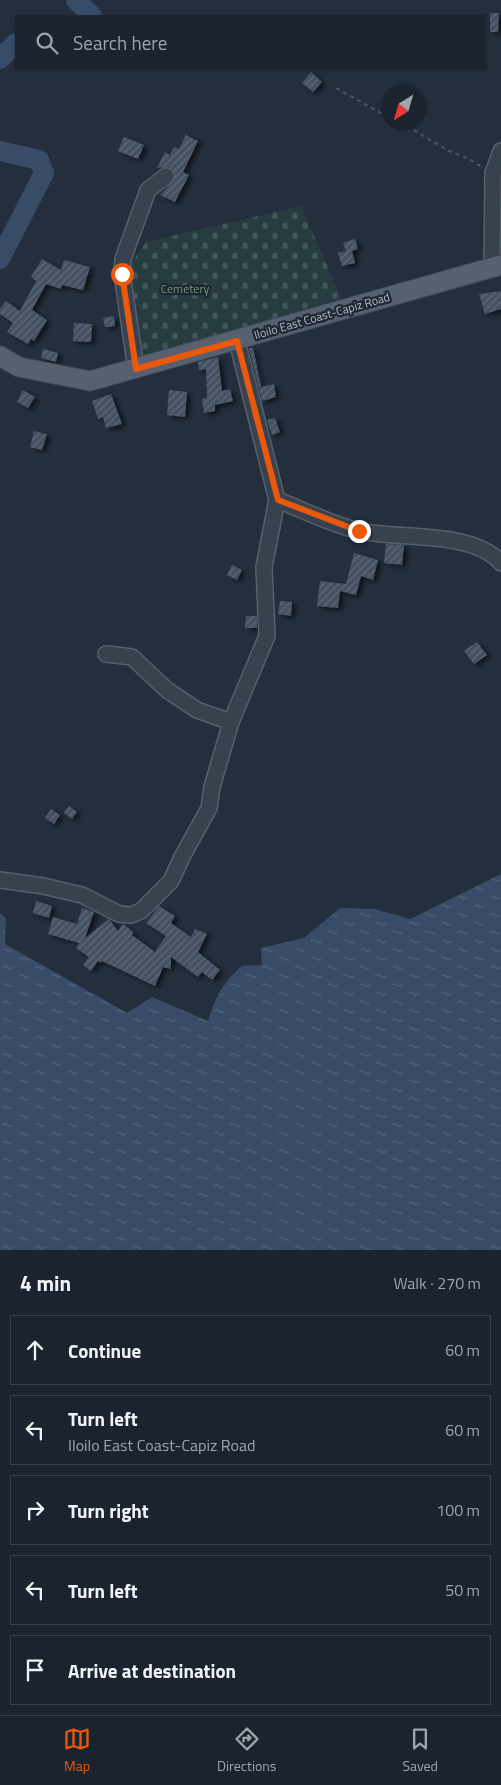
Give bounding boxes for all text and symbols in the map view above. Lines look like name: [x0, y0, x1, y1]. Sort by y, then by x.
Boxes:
search box: [15, 15, 486, 70]
text: Search here: [73, 28, 167, 57]
icon: search: [33, 29, 61, 57]
north arrow: [381, 85, 426, 130]
route start: [111, 263, 134, 286]
park label: Cemetery: [161, 279, 210, 298]
street label: Iloilo East Coast-Capiz Road: [252, 287, 392, 344]
route end: [348, 520, 371, 543]
text: 4 min: [20, 1267, 71, 1299]
text: Walk · 270 m: [393, 1271, 481, 1295]
icon: ahead: [21, 1336, 49, 1364]
text: Continue: [68, 1336, 141, 1365]
text: 60 m: [445, 1338, 480, 1362]
text: Turn left: [68, 1404, 138, 1433]
icon: left: [21, 1416, 49, 1444]
text: 60 m: [445, 1418, 480, 1442]
text: Iloilo East Coast-Capiz Road: [68, 1433, 256, 1457]
icon: right: [21, 1496, 49, 1524]
text: Turn right: [68, 1496, 149, 1525]
text: 100 m: [436, 1498, 480, 1522]
icon: left: [21, 1576, 49, 1604]
text: Turn left: [68, 1576, 138, 1605]
text: 50 m: [445, 1578, 480, 1602]
icon: arrive: [21, 1656, 49, 1684]
text: Arrive at destination: [68, 1656, 236, 1685]
tab: Map: [63, 1725, 91, 1776]
tab: Directions: [217, 1725, 276, 1776]
tab: Saved: [402, 1725, 438, 1776]

